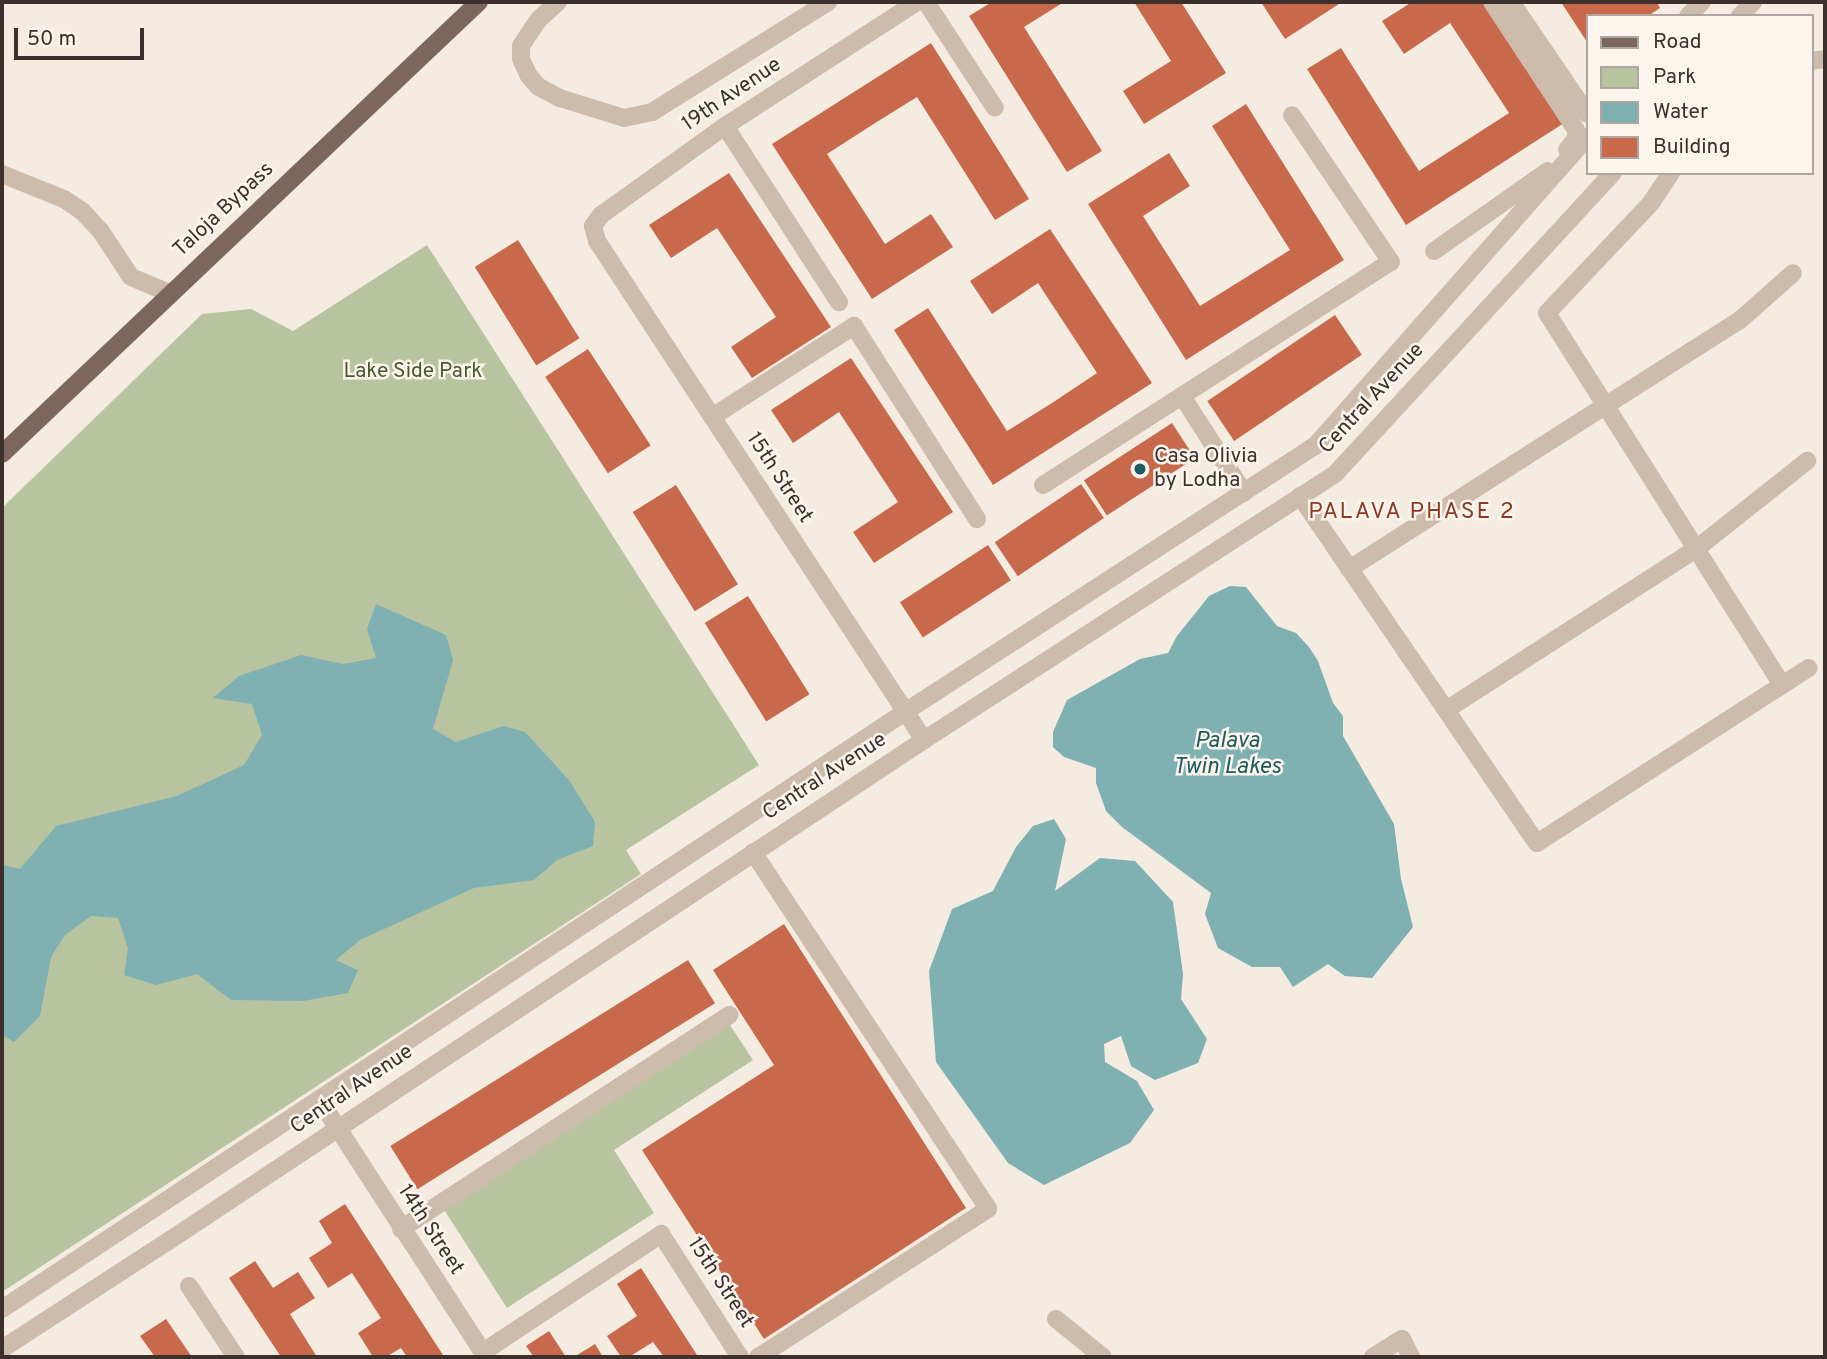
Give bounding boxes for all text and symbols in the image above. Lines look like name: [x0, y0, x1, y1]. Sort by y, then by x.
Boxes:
scale bar: [18, 14, 147, 58]
legend: [1586, 14, 1813, 175]
text: 50 m: [27, 26, 76, 53]
text: Road: [1653, 29, 1702, 56]
street label: 19th Avenue: [677, 52, 787, 138]
text: Park: [1653, 64, 1696, 91]
text: Water: [1653, 99, 1708, 126]
text: Building: [1653, 134, 1731, 161]
street label: Taloja Bypass: [169, 157, 279, 263]
street label: Central Avenue: [1314, 338, 1430, 460]
park label: Lake Side Park: [344, 359, 482, 385]
street label: 15th Street: [740, 428, 818, 528]
place label: Casa Olivia by Lodha: [1154, 444, 1258, 494]
marker: Casa Olivia by Lodha: [1132, 461, 1148, 477]
district label: PALAVA PHASE 2: [1310, 499, 1514, 527]
street label: Central Avenue: [758, 727, 892, 827]
water label: Palava Twin Lakes: [1173, 728, 1281, 782]
street label: Central Avenue: [286, 1040, 418, 1140]
street label: 14th Street: [392, 1180, 468, 1280]
street label: 15th Street: [681, 1233, 759, 1333]

